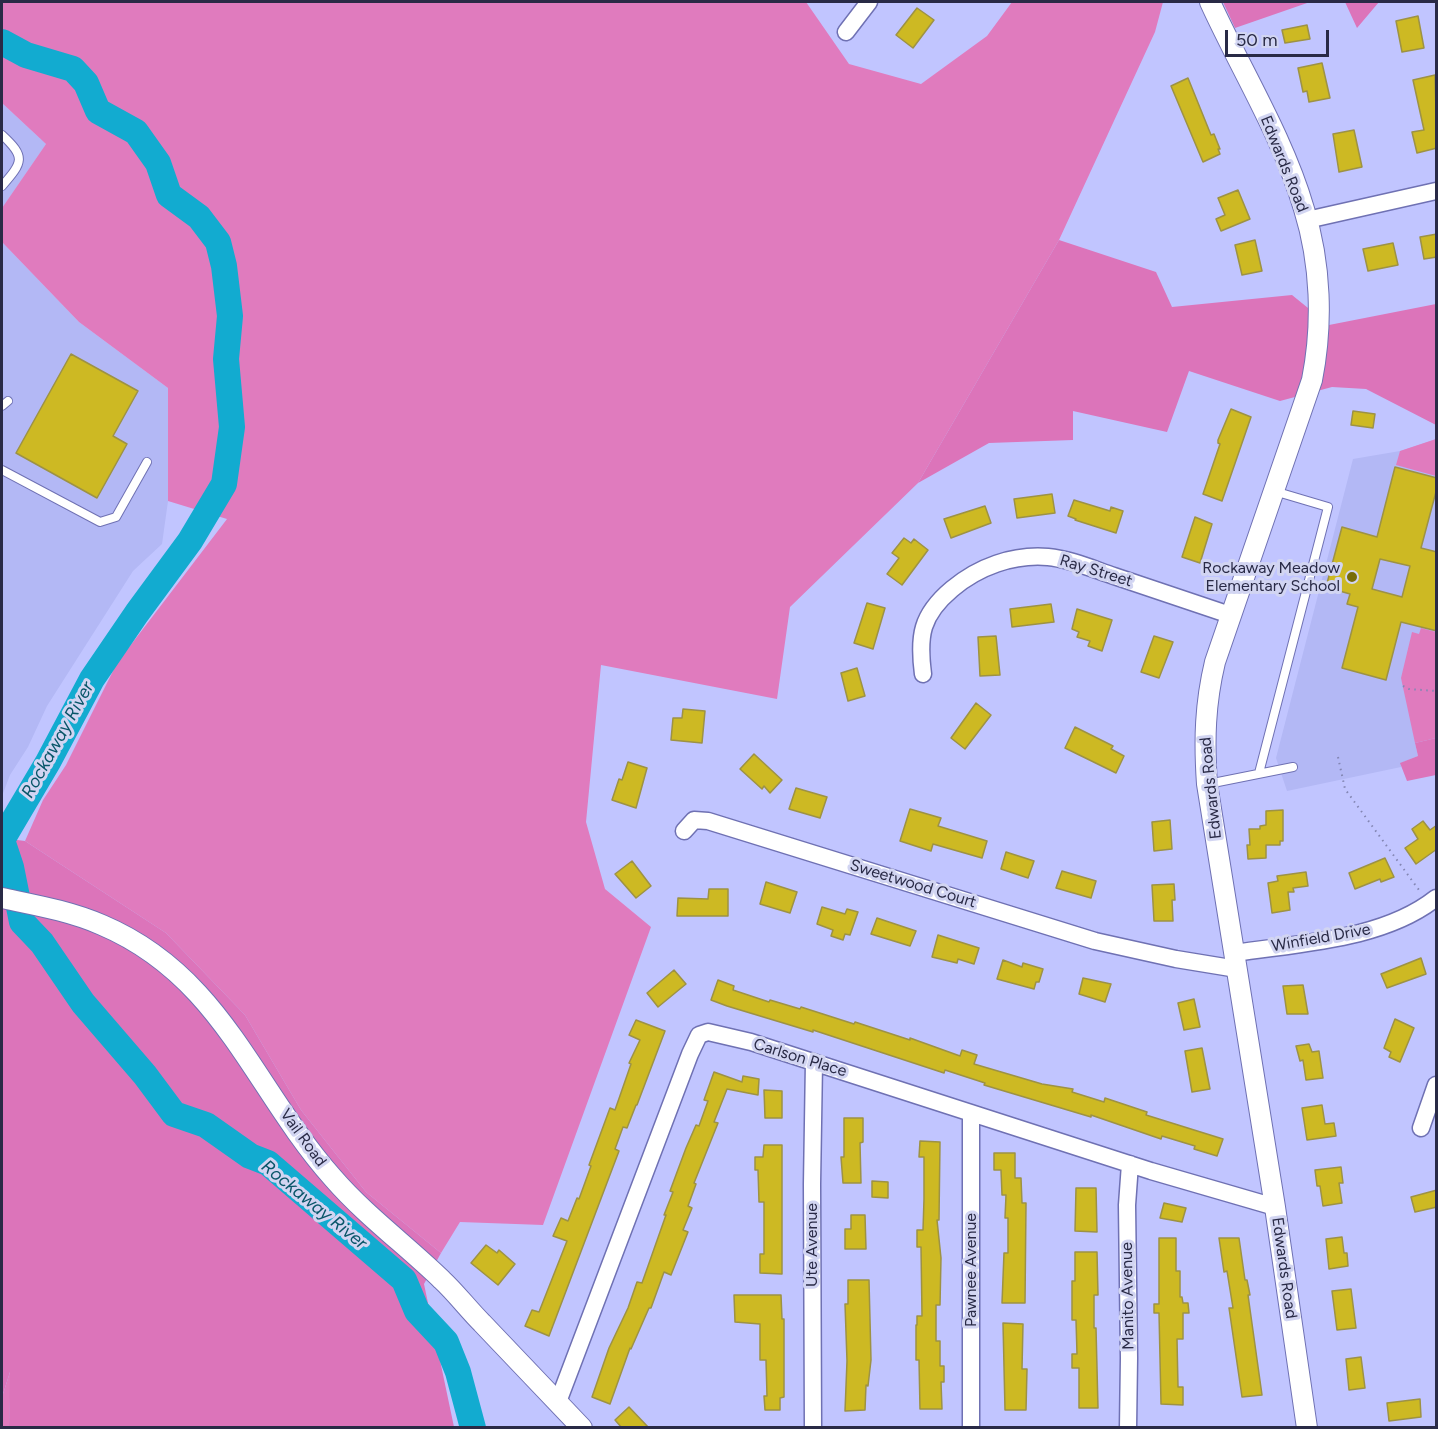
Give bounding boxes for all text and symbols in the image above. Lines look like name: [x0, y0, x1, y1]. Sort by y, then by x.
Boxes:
scale bar: [1228, 18, 1332, 56]
text: 50 m: [1236, 29, 1278, 51]
street label: Edwards Road: [1256, 113, 1312, 215]
street label: Ray Street: [1057, 551, 1135, 591]
place label: Rockaway Meadow Elementary School: [1202, 558, 1340, 596]
marker: Rockaway Meadow Elementary School: [1345, 570, 1359, 584]
water label: Rockaway River: [17, 678, 99, 802]
street label: Edwards Road: [1196, 736, 1226, 840]
street label: Sweetwood Court: [847, 856, 979, 912]
street label: Winfield Drive: [1270, 920, 1372, 956]
street label: Carlson Place: [751, 1035, 849, 1081]
street label: Vail Road: [276, 1105, 330, 1171]
water label: Rockaway River: [257, 1156, 371, 1254]
street label: Ute Avenue: [802, 1203, 822, 1287]
street label: Pawnee Avenue: [961, 1213, 981, 1327]
street label: Edwards Road: [1267, 1216, 1301, 1320]
street label: Manito Avenue: [1117, 1242, 1139, 1350]

